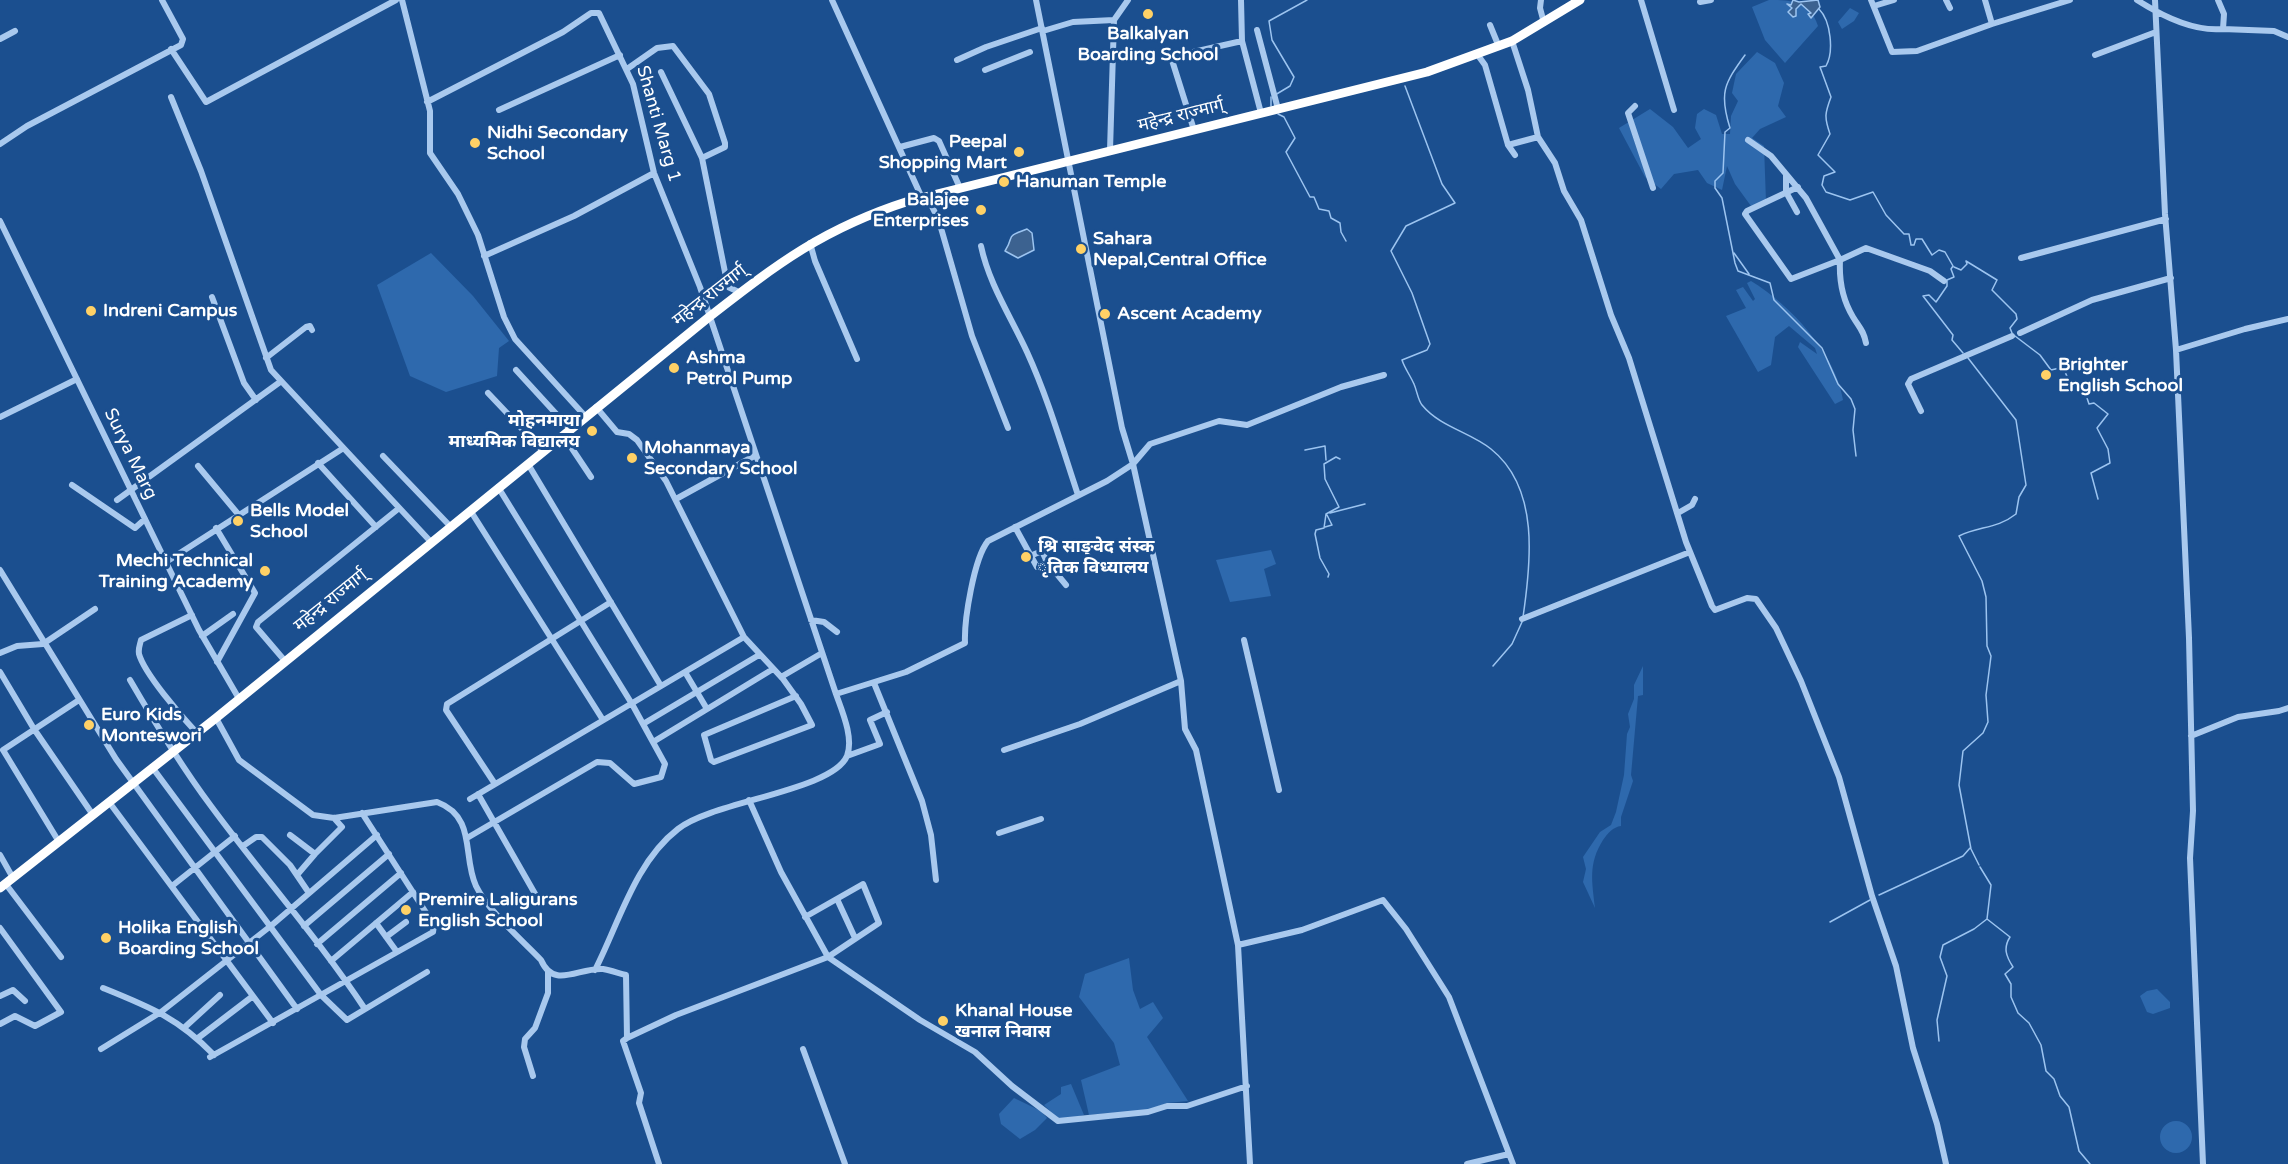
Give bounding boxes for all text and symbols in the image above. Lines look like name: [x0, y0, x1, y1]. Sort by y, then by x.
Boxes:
marker: Balkalyan Boarding School: [1141, 7, 1155, 21]
place label: Balkalyan Boarding School: [1078, 23, 1218, 66]
street label: Shanti Marg 1: [631, 63, 685, 185]
street label: महेन्द्र राज्मार्ग्: [1136, 95, 1226, 137]
place label: Nidhi Secondary School: [487, 122, 628, 164]
place label: Peepal Shopping Mart: [879, 131, 1007, 174]
marker: Nidhi Secondary School: [468, 136, 482, 150]
marker: Peepal Shopping Mart: [1012, 145, 1026, 159]
place label: Hanuman Temple: [1016, 171, 1166, 193]
marker: Hanuman Temple: [997, 175, 1011, 189]
place label: Balajee Enterprises: [873, 189, 969, 232]
marker: Balajee Enterprises: [974, 203, 988, 217]
place label: Sahara Nepal,Central Office: [1093, 228, 1267, 270]
marker: Sahara Nepal,Central Office: [1074, 242, 1088, 256]
street label: महेन्द्र राज्मार्ग्: [669, 260, 751, 332]
place label: Indreni Campus: [103, 300, 237, 322]
place label: Ascent Academy: [1117, 303, 1262, 325]
marker: Indreni Campus: [84, 304, 98, 318]
marker: Ascent Academy: [1098, 307, 1112, 321]
place label: Ashma Petrol Pump: [686, 347, 792, 389]
place label: Brighter English School: [2058, 354, 2183, 397]
marker: Ashma Petrol Pump: [667, 361, 681, 375]
marker: Brighter English School: [2039, 368, 2053, 382]
street label: Surya Marg: [99, 405, 161, 503]
place label: मोहनमाया माध्यमिक विद्यालय: [448, 410, 580, 452]
marker: मोहनमाया माध्यमिक विद्यालय: [585, 424, 599, 438]
place label: Mohanmaya Secondary School: [644, 437, 797, 480]
marker: Mohanmaya Secondary School: [625, 451, 639, 465]
place label: Bells Model School: [250, 500, 349, 542]
marker: Bells Model School: [231, 514, 245, 528]
place label: श्रि साङ्वेद संस्क ृतिक विध्यालय: [1038, 536, 1154, 578]
place label: Mechi Technical Training Academy: [99, 550, 253, 592]
marker: श्रि साङ्वेद संस्क ृतिक विध्यालय: [1019, 550, 1033, 564]
marker: Mechi Technical Training Academy: [258, 564, 272, 578]
street label: महेन्द्र राज्मार्ग्: [290, 565, 372, 637]
place label: Euro Kids Monteswori: [101, 704, 202, 746]
marker: Euro Kids Monteswori: [82, 718, 96, 732]
place label: Premire Laligurans English School: [418, 889, 578, 932]
marker: Premire Laligurans English School: [399, 903, 413, 917]
place label: Holika English Boarding School: [118, 917, 259, 960]
marker: Holika English Boarding School: [99, 931, 113, 945]
place label: Khanal House खनाल निवास: [955, 1000, 1072, 1042]
marker: Khanal House खनाल निवास: [936, 1014, 950, 1028]

